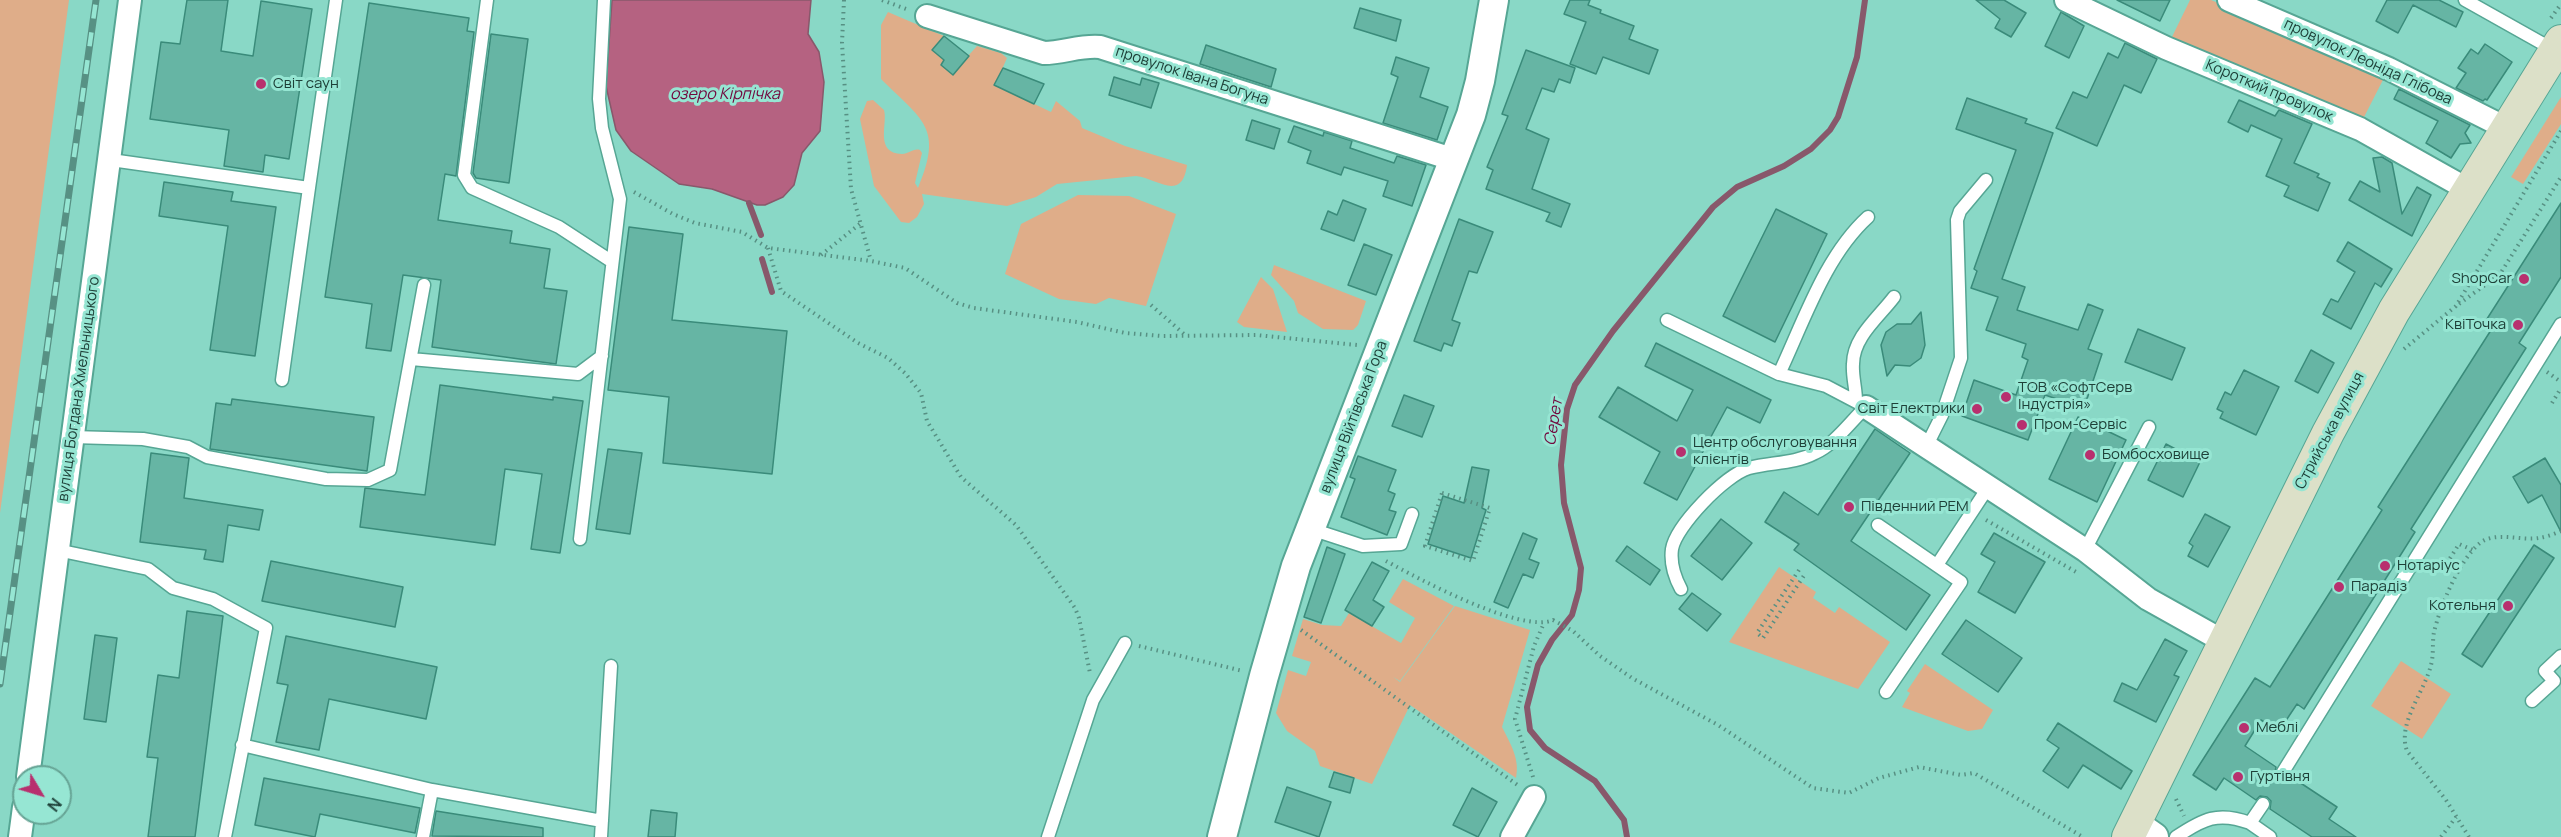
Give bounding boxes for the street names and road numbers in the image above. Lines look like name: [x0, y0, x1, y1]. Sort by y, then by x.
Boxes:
street label: провулок Леоніда Глібова: [2281, 15, 2455, 109]
street label: провулок Івана Богуна: [1113, 43, 1271, 109]
street label: Короткий провулок: [2203, 56, 2335, 126]
street label: вулиця Богдана Хмельницького: [54, 275, 104, 503]
street label: вулиця Війтівська Гора: [1317, 338, 1391, 496]
street label: Стрийська вулиця: [2292, 370, 2368, 492]

